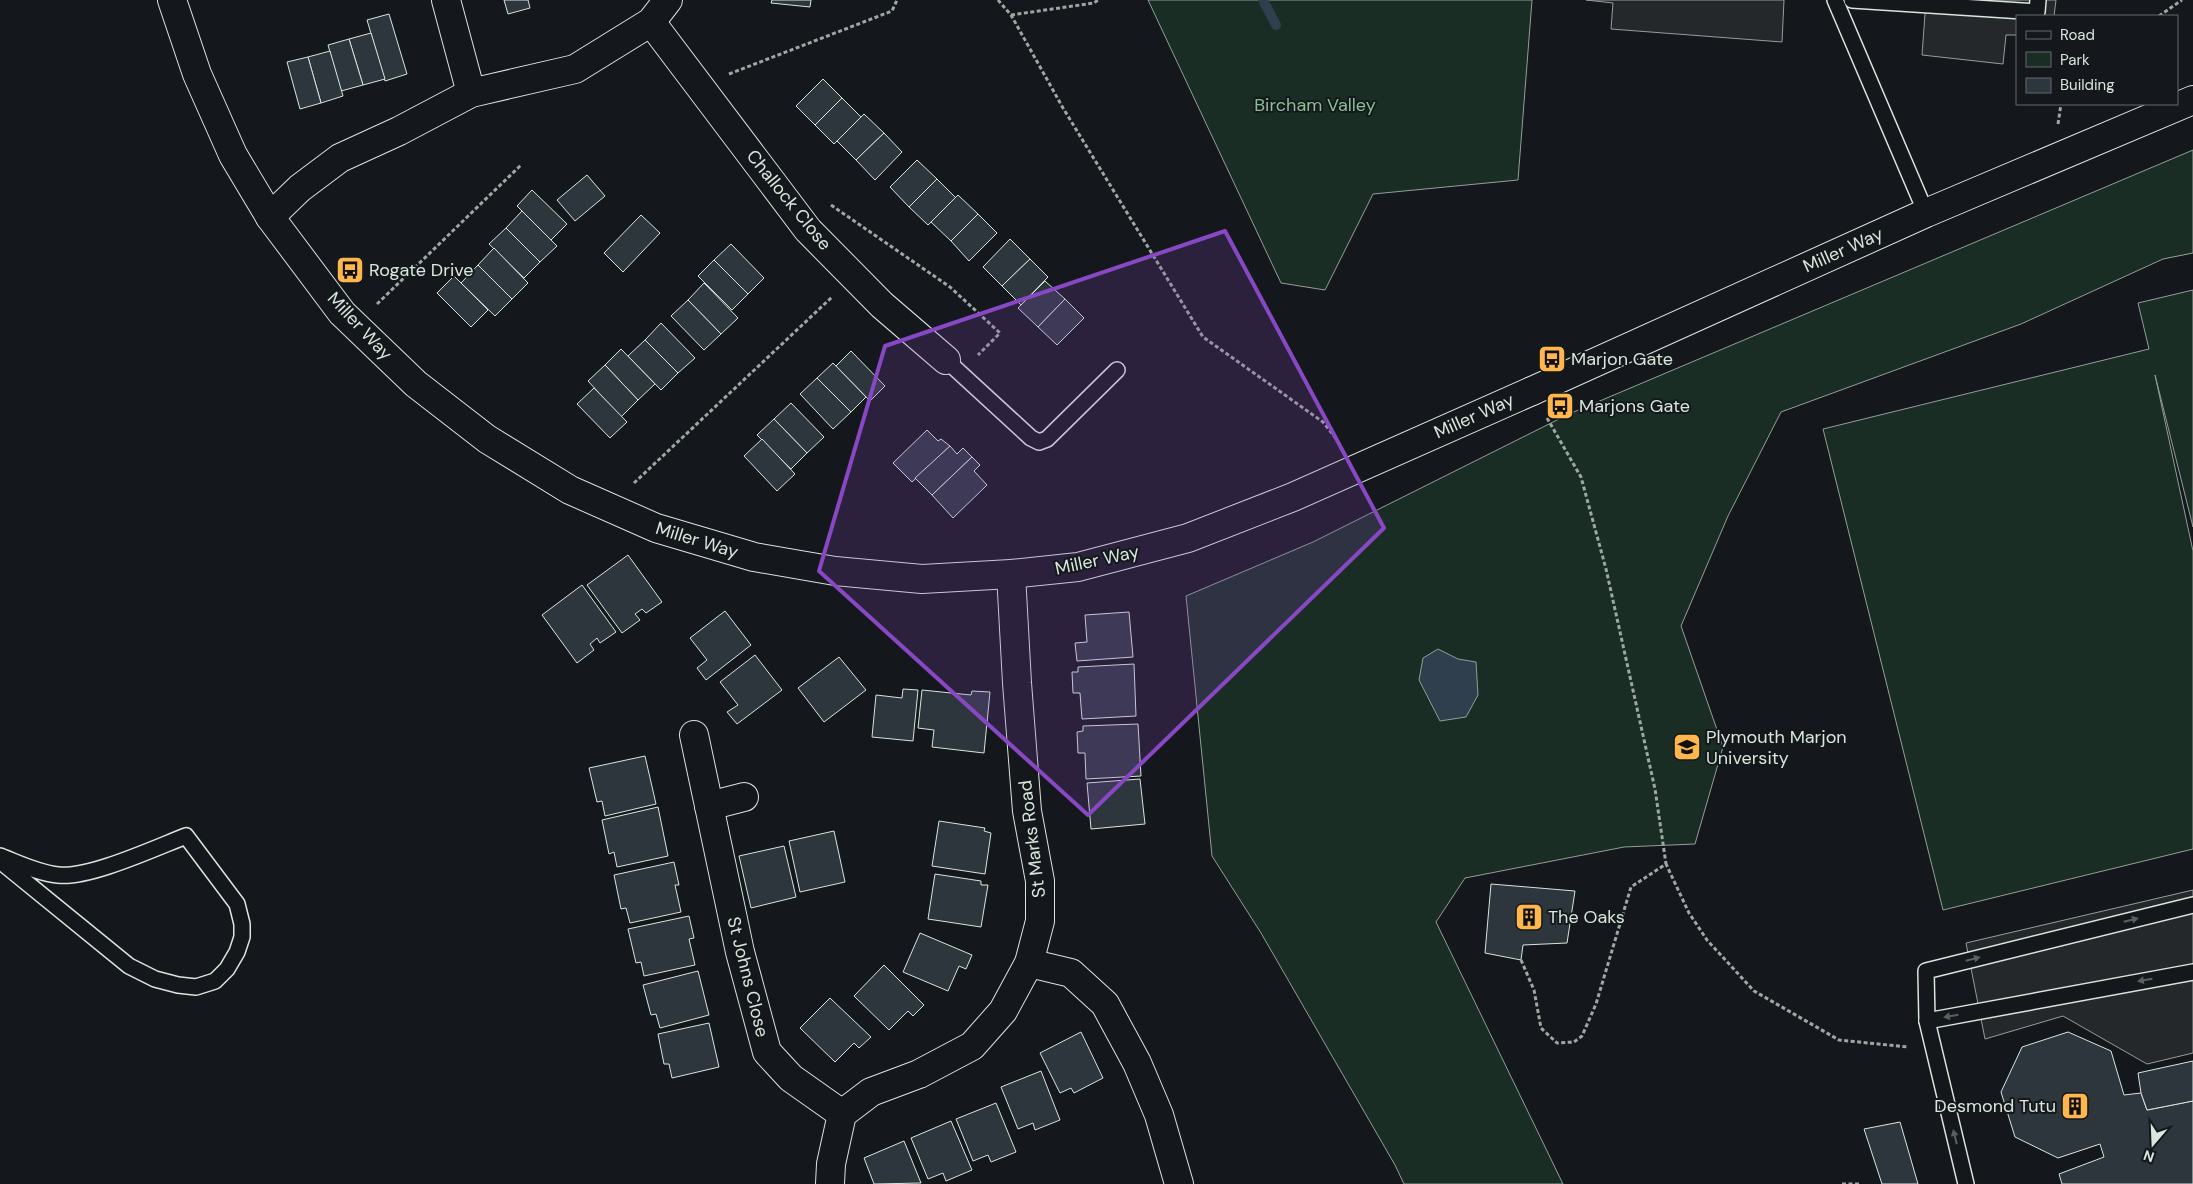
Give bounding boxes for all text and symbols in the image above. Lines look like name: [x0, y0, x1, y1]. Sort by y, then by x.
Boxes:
legend: [2016, 15, 2178, 105]
text: Road: [2060, 25, 2095, 45]
text: Park: [2060, 50, 2090, 70]
text: Building: [2060, 75, 2115, 95]
park label: Bircham Valley: [1254, 93, 1376, 117]
street label: Challock Close: [741, 145, 837, 255]
street label: Miller Way: [1799, 222, 1887, 278]
bus stop icon: Rogate Drive: [335, 255, 365, 285]
place label: Rogate Drive: [369, 258, 473, 282]
street label: Miller Way: [322, 287, 398, 365]
bus stop icon: Marjon Gate: [1537, 344, 1567, 374]
place label: Marjon Gate: [1571, 347, 1673, 371]
street label: Miller Way: [1430, 388, 1518, 444]
bus stop icon: Marjons Gate: [1545, 391, 1575, 421]
place label: Marjons Gate: [1579, 394, 1690, 418]
street label: Miller Way: [653, 516, 741, 564]
street label: Miller Way: [1053, 539, 1141, 581]
place label: Plymouth Marjon University: [1706, 725, 1847, 770]
school or university icon: Plymouth Marjon University: [1672, 732, 1702, 762]
street label: St Marks Road: [1013, 779, 1051, 899]
building icon: The Oaks: [1514, 902, 1544, 932]
place label: The Oaks: [1548, 905, 1625, 929]
street label: St Johns Close: [721, 914, 775, 1040]
one-way arrow: [2123, 916, 2138, 924]
one-way arrow: [1966, 955, 1981, 963]
one-way arrow: [2137, 977, 2153, 985]
one-way arrow: [1942, 1013, 1958, 1021]
building icon: Desmond Tutu: [2060, 1091, 2090, 1121]
place label: Desmond Tutu: [1934, 1094, 2056, 1118]
north arrow: [2128, 1119, 2178, 1169]
one-way arrow: [1951, 1129, 1959, 1144]
text: N: [2141, 1146, 2157, 1166]

